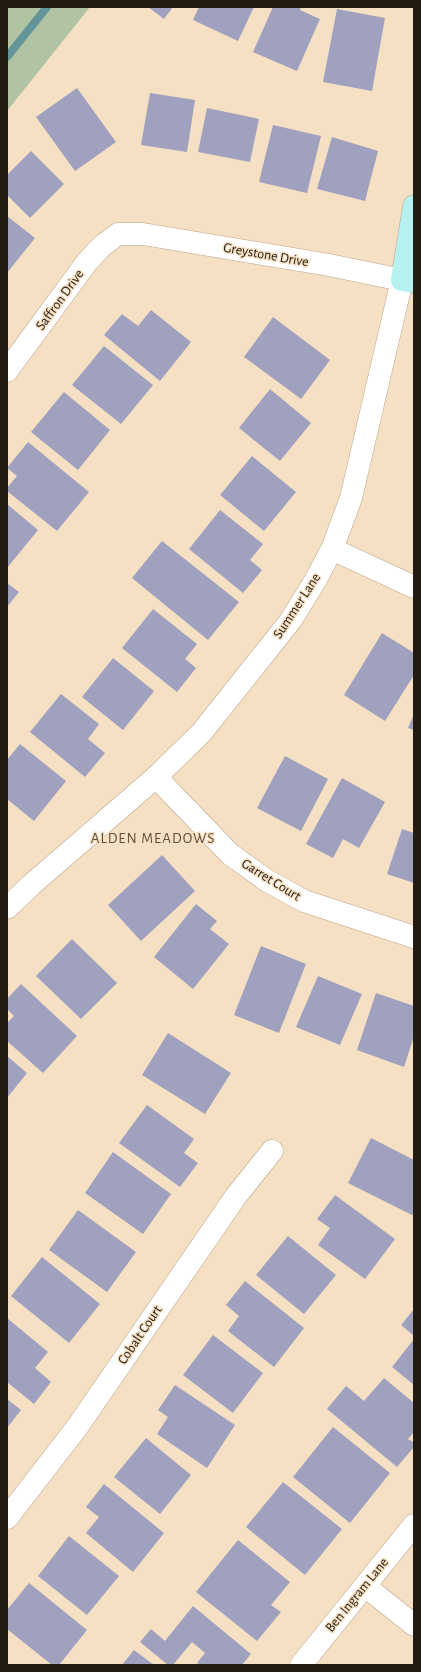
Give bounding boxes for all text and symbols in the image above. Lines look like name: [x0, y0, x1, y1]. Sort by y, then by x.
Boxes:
street label: Greystone Drive: [222, 241, 310, 269]
street label: Saffron Drive: [33, 267, 87, 333]
street label: Summer Lane: [271, 571, 323, 641]
district label: ALDEN MEADOWS: [91, 831, 215, 846]
street label: Garret Court: [239, 856, 303, 904]
street label: Cobalt Court: [115, 1303, 165, 1367]
street label: Ben Ingram Lane: [323, 1555, 391, 1635]

